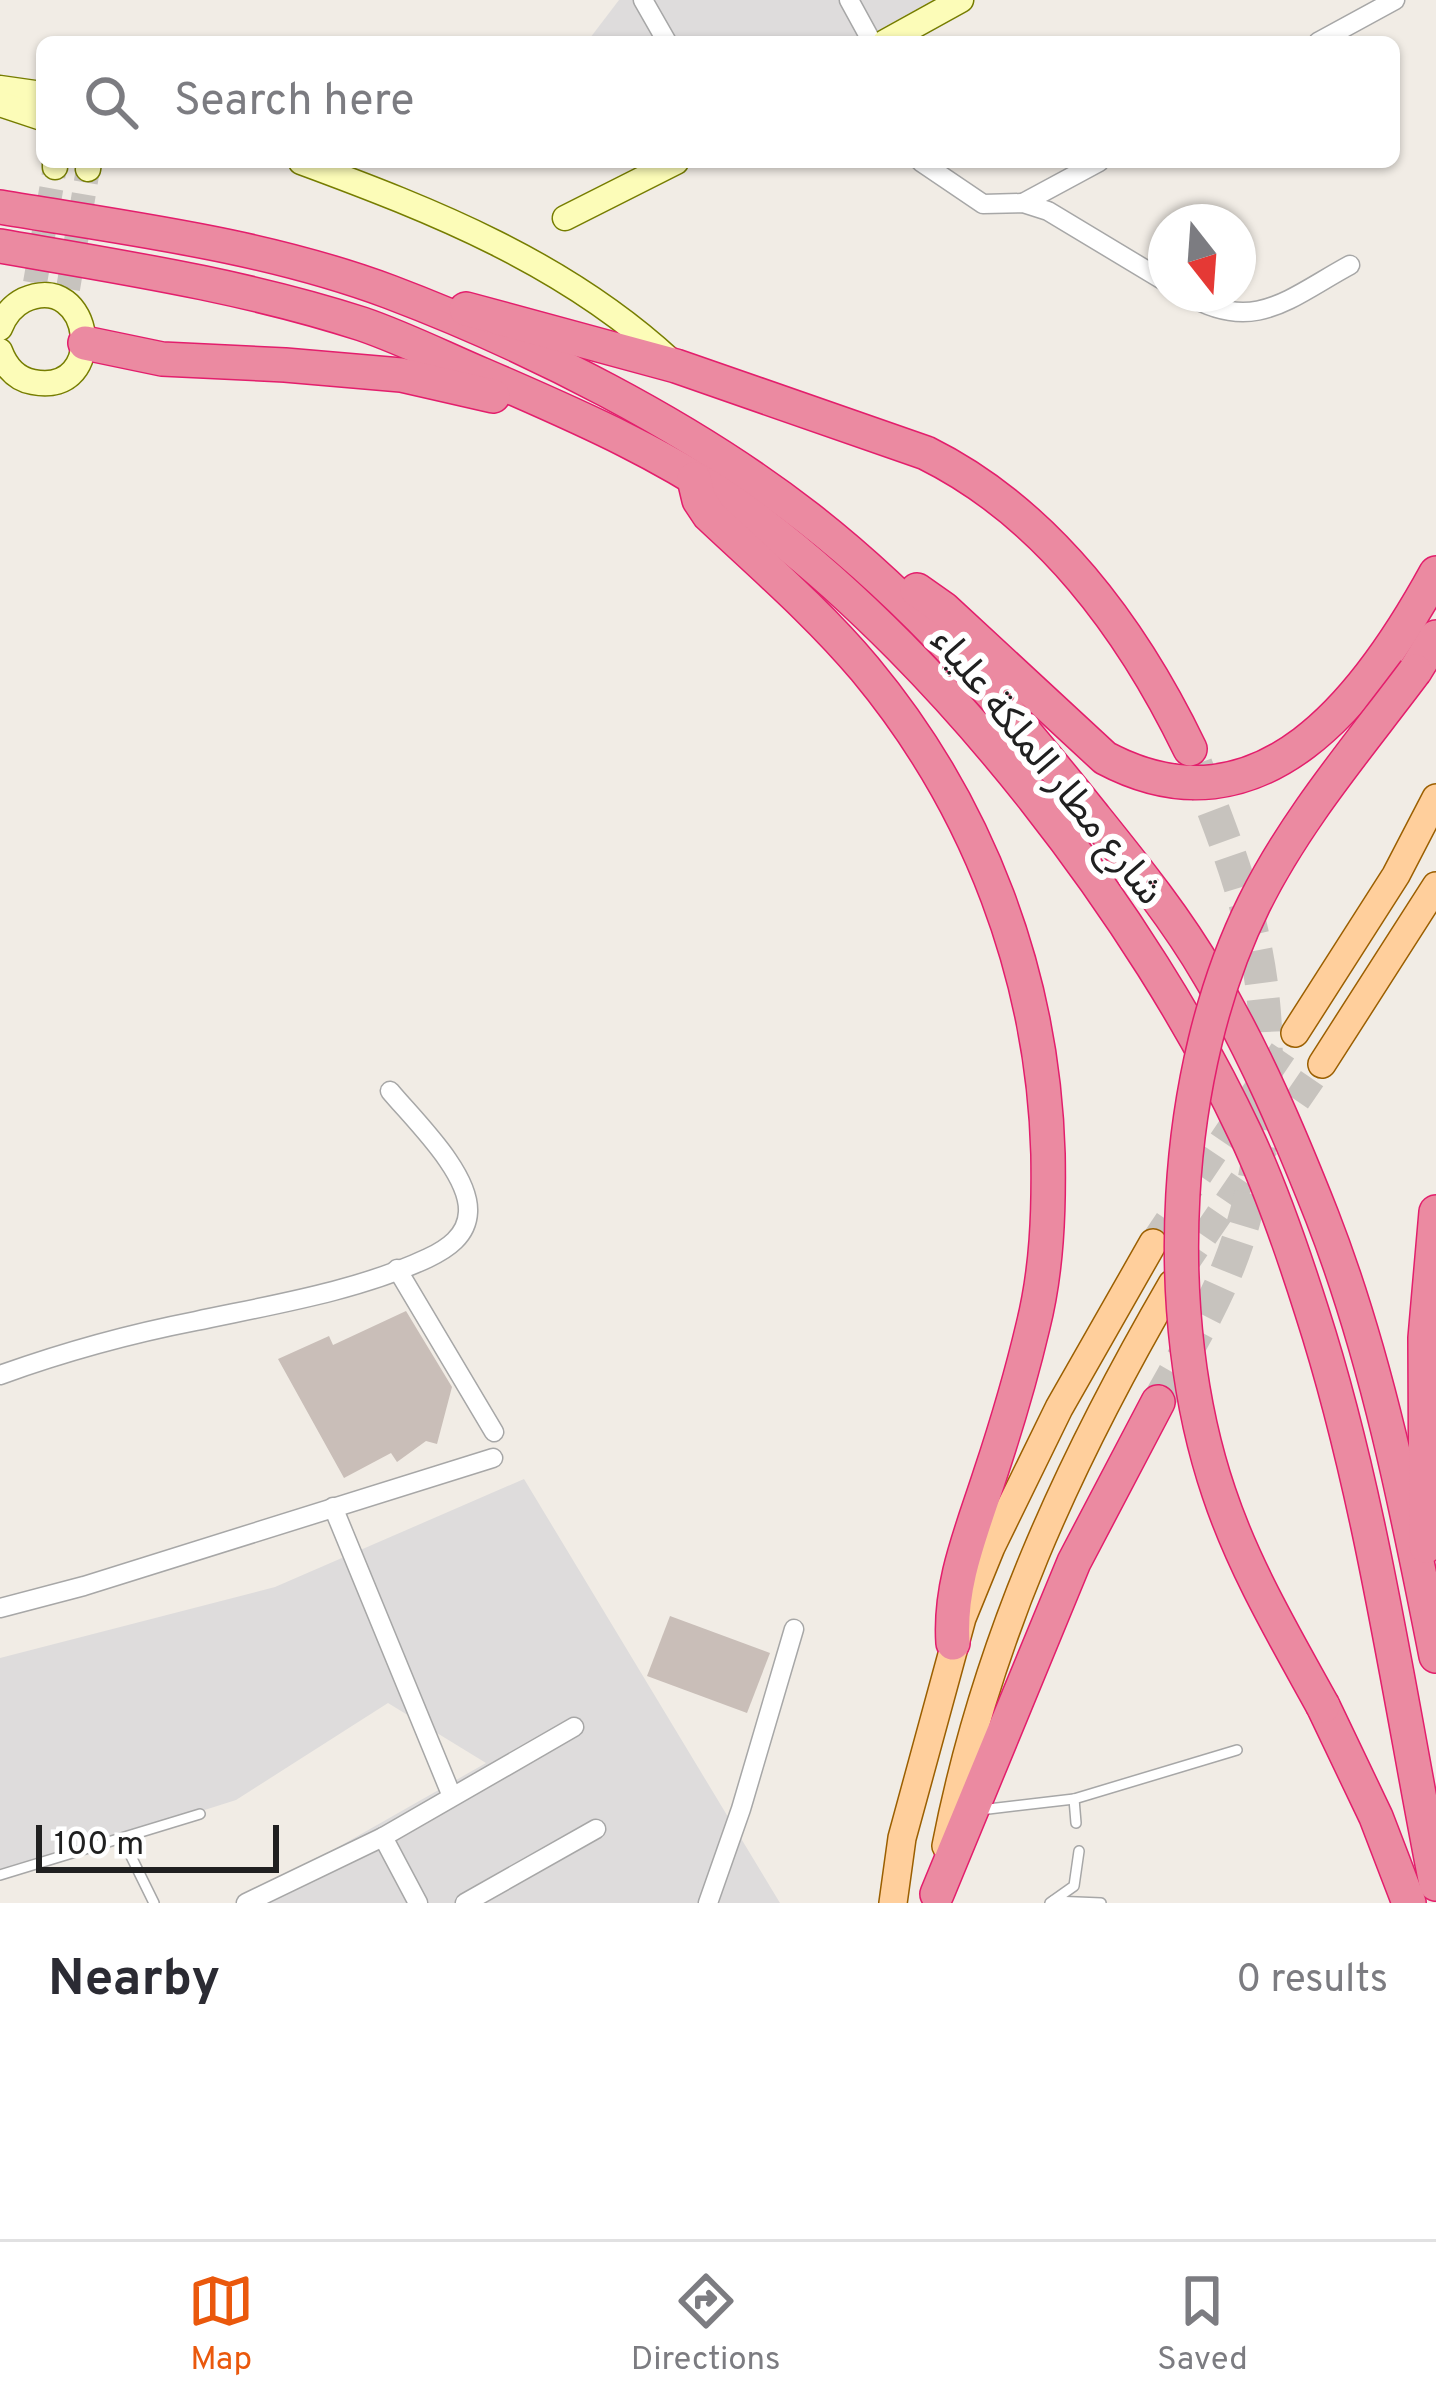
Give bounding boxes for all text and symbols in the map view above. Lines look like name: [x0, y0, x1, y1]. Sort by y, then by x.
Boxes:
search box: [36, 36, 1400, 168]
icon: search: [78, 69, 144, 135]
text: Search here: [174, 74, 414, 131]
north arrow: [1148, 204, 1256, 312]
street label: شارع مطار الملكة علياء: [919, 619, 1172, 917]
scale bar: [36, 1819, 279, 1872]
text: 100 m: [54, 1825, 144, 1867]
text: Nearby: [48, 1949, 220, 2014]
text: 0 results: [1236, 1957, 1388, 2006]
tab: Map: [188, 2268, 254, 2382]
tab: Directions: [631, 2268, 781, 2382]
tab: Saved: [1157, 2268, 1248, 2382]

